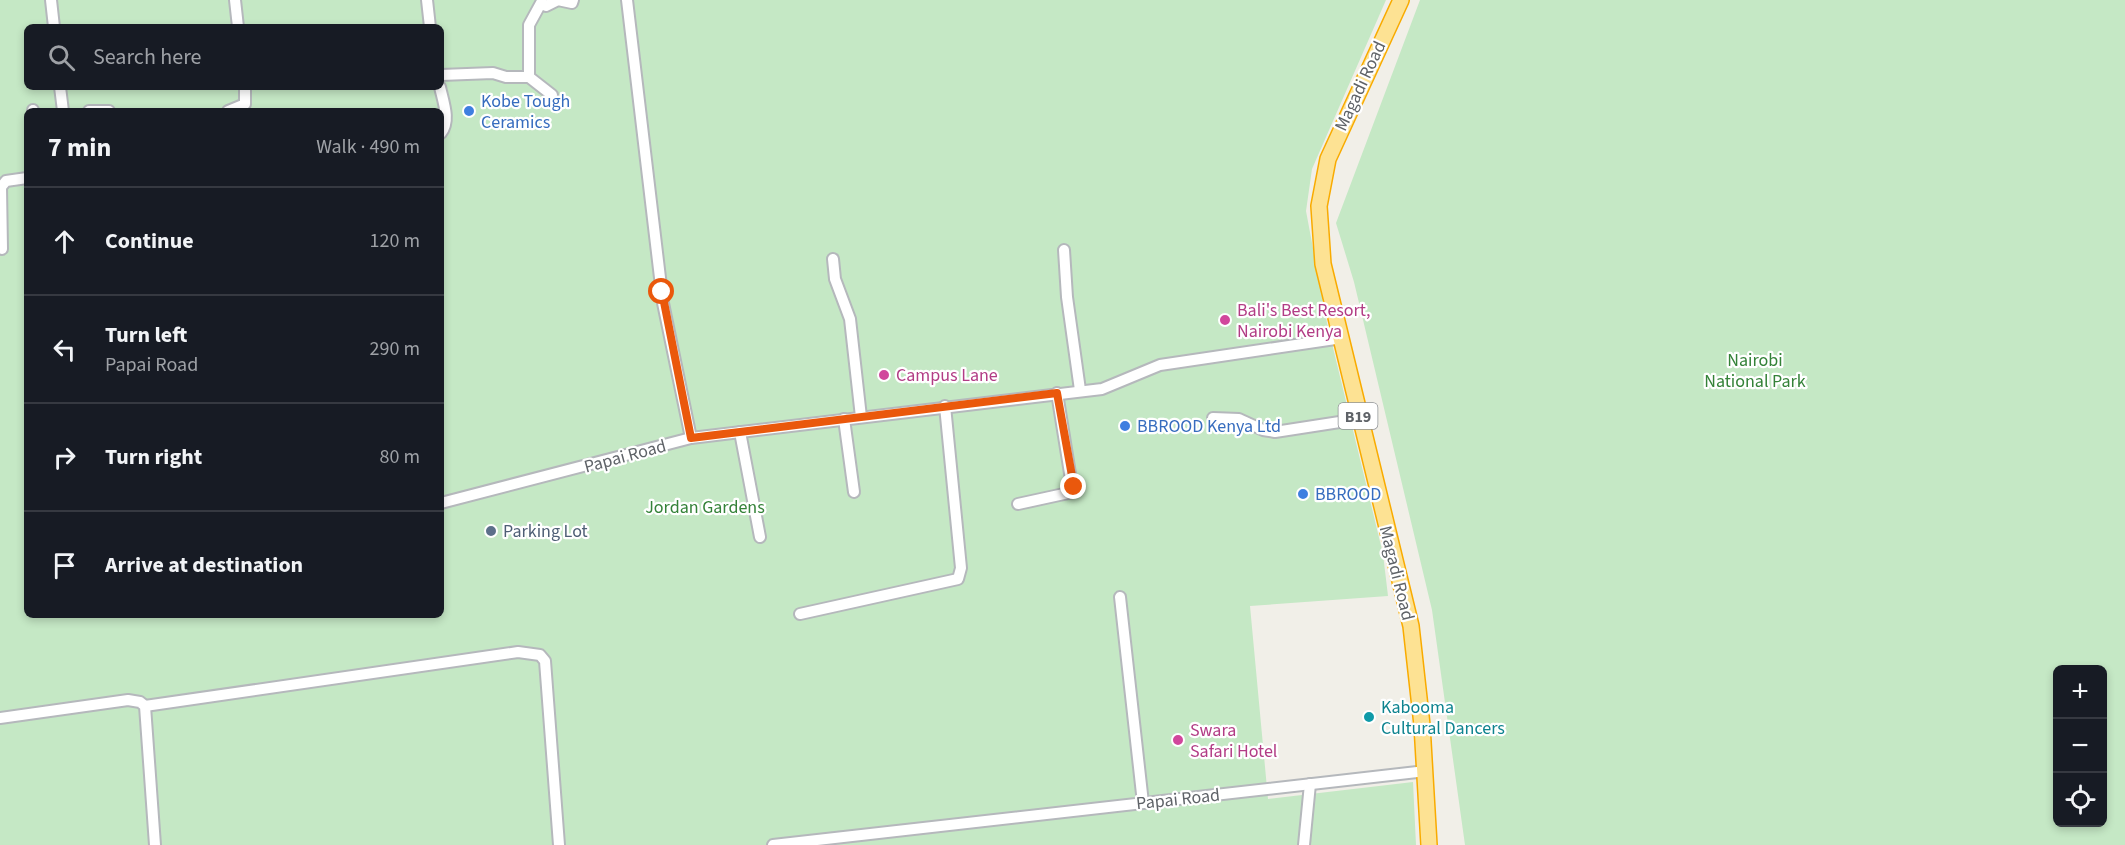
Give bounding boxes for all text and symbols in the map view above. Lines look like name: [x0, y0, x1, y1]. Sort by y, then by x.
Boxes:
search box: [24, 24, 444, 90]
street label: Magadi Road: [1329, 37, 1392, 135]
icon: search: [45, 41, 78, 74]
text: Search here: [93, 41, 201, 73]
place label: Kobe Tough Ceramics: [481, 89, 570, 135]
marker: Kobe Tough Ceramics: [462, 104, 476, 118]
text: 7 min: [48, 129, 111, 166]
text: Walk · 490 m: [316, 133, 420, 161]
icon: ahead: [48, 225, 81, 258]
text: Continue: [105, 225, 194, 257]
text: 120 m: [370, 227, 420, 255]
route start: [648, 278, 674, 304]
place label: Bali's Best Resort, Nairobi Kenya: [1237, 298, 1371, 344]
marker: Bali's Best Resort, Nairobi Kenya: [1218, 313, 1232, 327]
text: Turn left: [105, 319, 187, 351]
icon: left: [48, 333, 81, 366]
text: 290 m: [370, 335, 420, 363]
park label: Nairobi National Park: [1704, 348, 1806, 394]
text: Papai Road: [105, 351, 198, 379]
place label: Campus Lane: [896, 363, 998, 388]
marker: Campus Lane: [877, 368, 891, 382]
road number: B19: [1338, 403, 1378, 429]
place label: BBROOD Kenya Ltd: [1137, 414, 1281, 439]
marker: BBROOD Kenya Ltd: [1118, 419, 1132, 433]
street label: Papai Road: [581, 434, 669, 479]
icon: right: [48, 441, 81, 474]
text: Turn right: [105, 441, 202, 473]
text: 80 m: [380, 443, 420, 471]
route end: [1060, 473, 1086, 499]
place label: BBROOD: [1315, 482, 1381, 507]
marker: BBROOD: [1296, 487, 1310, 501]
park label: Jordan Gardens: [645, 495, 765, 520]
place label: Parking Lot: [503, 519, 588, 544]
street label: Magadi Road: [1373, 523, 1420, 623]
marker: Parking Lot: [484, 524, 498, 538]
icon: arrive: [48, 549, 81, 582]
text: Arrive at destination: [105, 549, 303, 581]
map controls: [2053, 665, 2107, 827]
button: +: [2053, 665, 2107, 719]
place label: Kabooma Cultural Dancers: [1381, 695, 1505, 741]
marker: Kabooma Cultural Dancers: [1362, 710, 1376, 724]
place label: Swara Safari Hotel: [1190, 718, 1277, 764]
button: −: [2053, 719, 2107, 773]
marker: Swara Safari Hotel: [1171, 733, 1185, 747]
button: locate: [2053, 773, 2107, 827]
street label: Papai Road: [1135, 783, 1221, 816]

